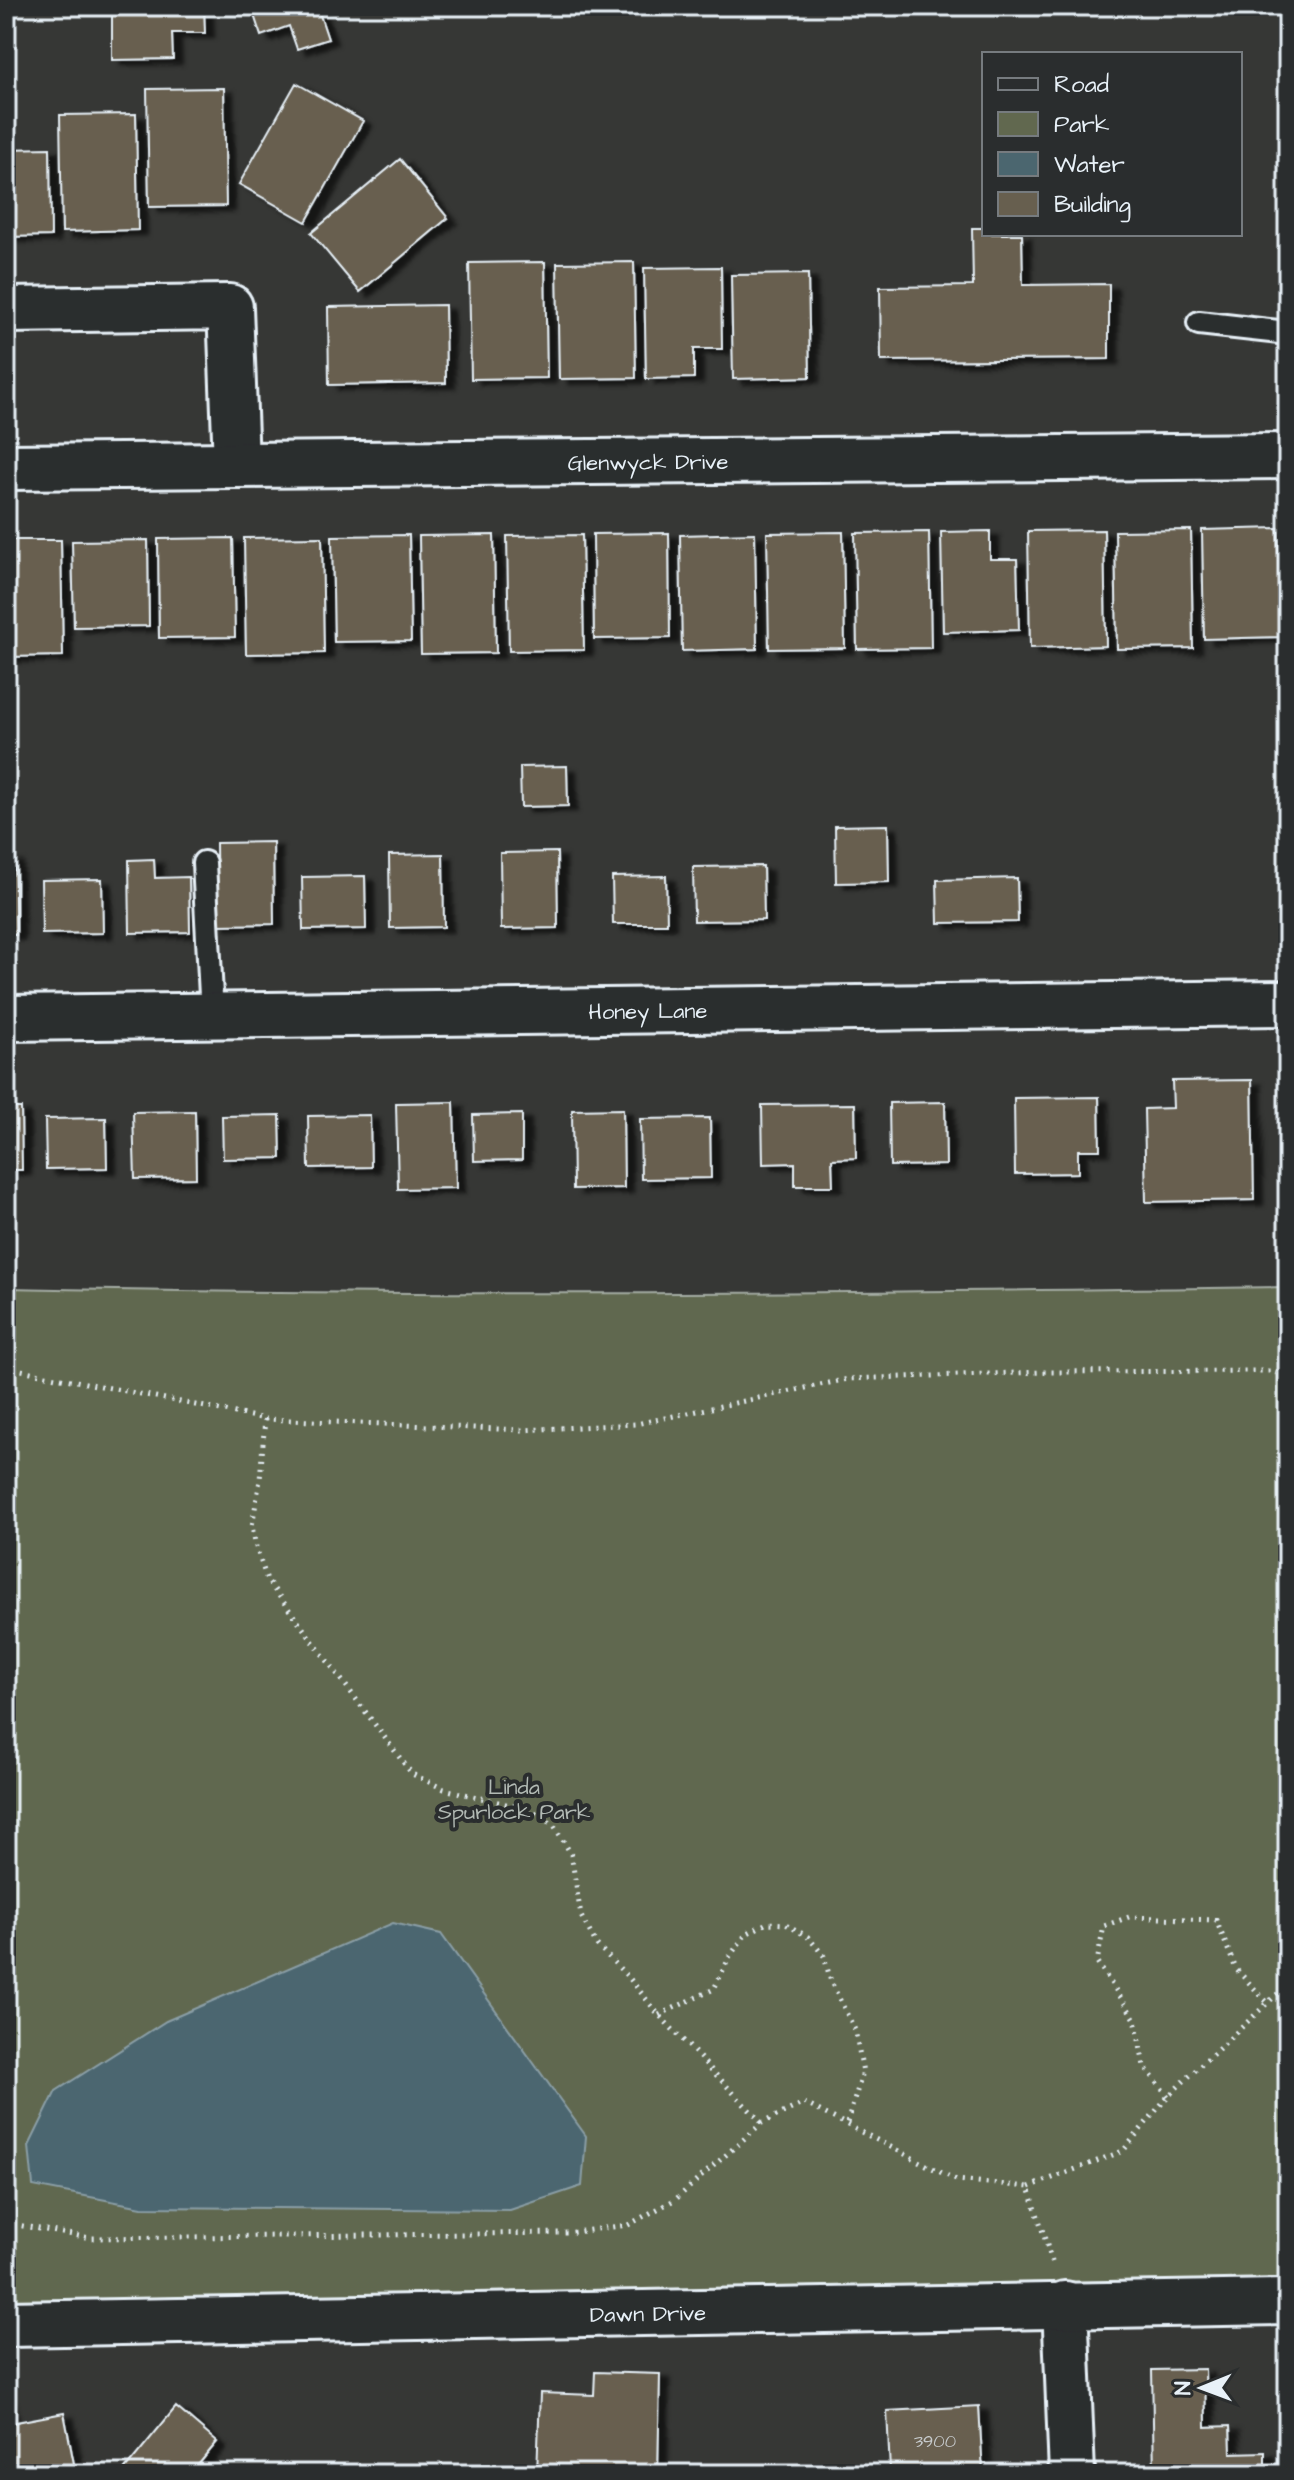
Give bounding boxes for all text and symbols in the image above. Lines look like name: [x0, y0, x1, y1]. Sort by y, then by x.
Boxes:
legend: [982, 52, 1242, 236]
text: Road: [1054, 68, 1109, 102]
text: Park: [1054, 108, 1110, 142]
text: Water: [1054, 148, 1125, 182]
text: Building: [1054, 188, 1131, 223]
street label: Glenwyck Drive: [567, 447, 729, 480]
street label: Honey Lane: [588, 996, 708, 1029]
park label: Linda Spurlock Park: [438, 1772, 591, 1828]
street label: Dawn Drive: [590, 2298, 706, 2331]
north arrow: [1162, 2348, 1242, 2428]
text: N: [1168, 2381, 1199, 2395]
house number: 3900: [914, 2429, 956, 2454]

